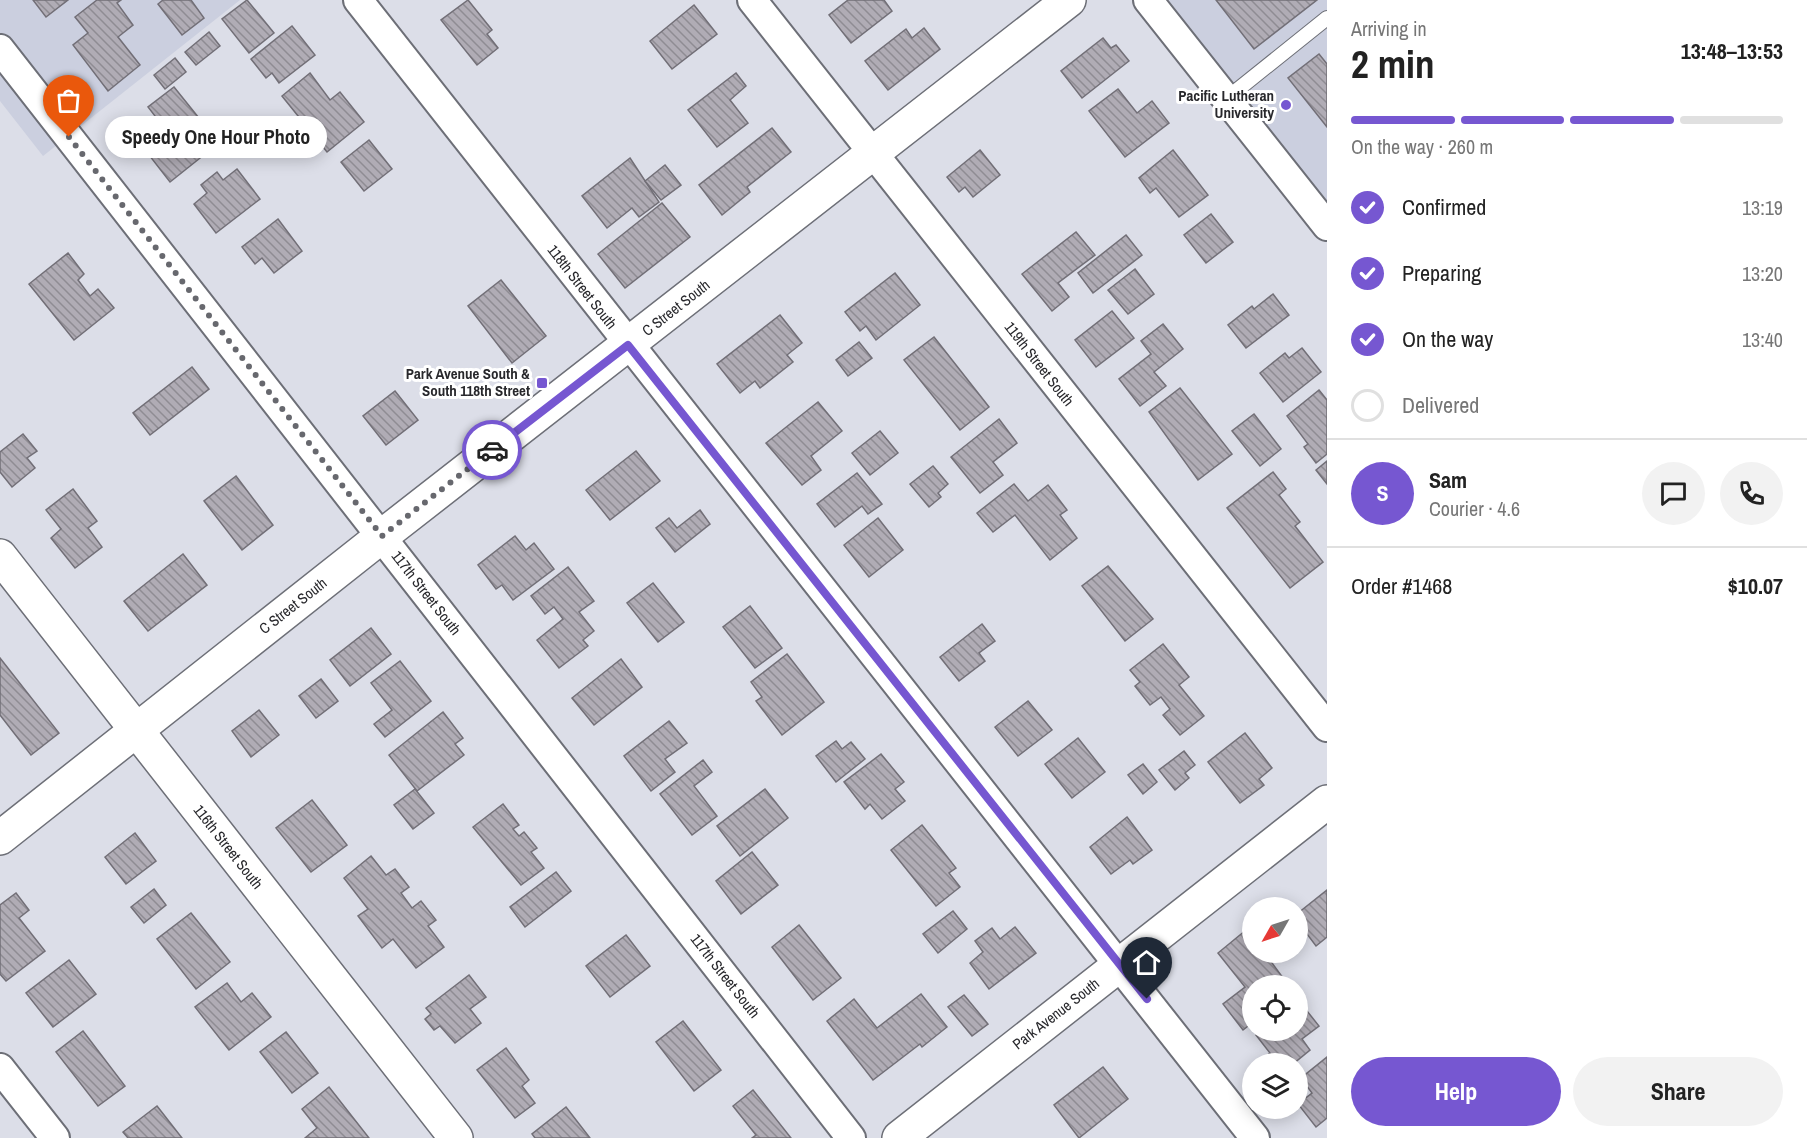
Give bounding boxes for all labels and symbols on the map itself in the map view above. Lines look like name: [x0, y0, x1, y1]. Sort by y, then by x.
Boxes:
pin: [43, 75, 94, 137]
place label: Pacific Lutheran University: [1178, 85, 1274, 123]
marker: Pacific Lutheran University: [1279, 98, 1293, 112]
callout: Speedy One Hour Photo: [105, 116, 327, 158]
street label: 118th Street South: [543, 240, 622, 333]
street label: C Street South: [637, 274, 714, 341]
street label: 119th Street South: [1000, 317, 1079, 410]
place label: Park Avenue South & South 118th Street: [406, 363, 530, 401]
marker: Park Avenue South & South 118th Street: [535, 376, 549, 390]
courier: [462, 420, 522, 480]
street label: 117th Street South: [387, 546, 466, 639]
street label: C Street South: [254, 572, 331, 639]
street label: 116th Street South: [189, 800, 268, 893]
north arrow: [1242, 897, 1308, 963]
street label: 117th Street South: [686, 929, 765, 1022]
pin: [1121, 937, 1172, 999]
street label: Park Avenue South: [1008, 973, 1104, 1054]

